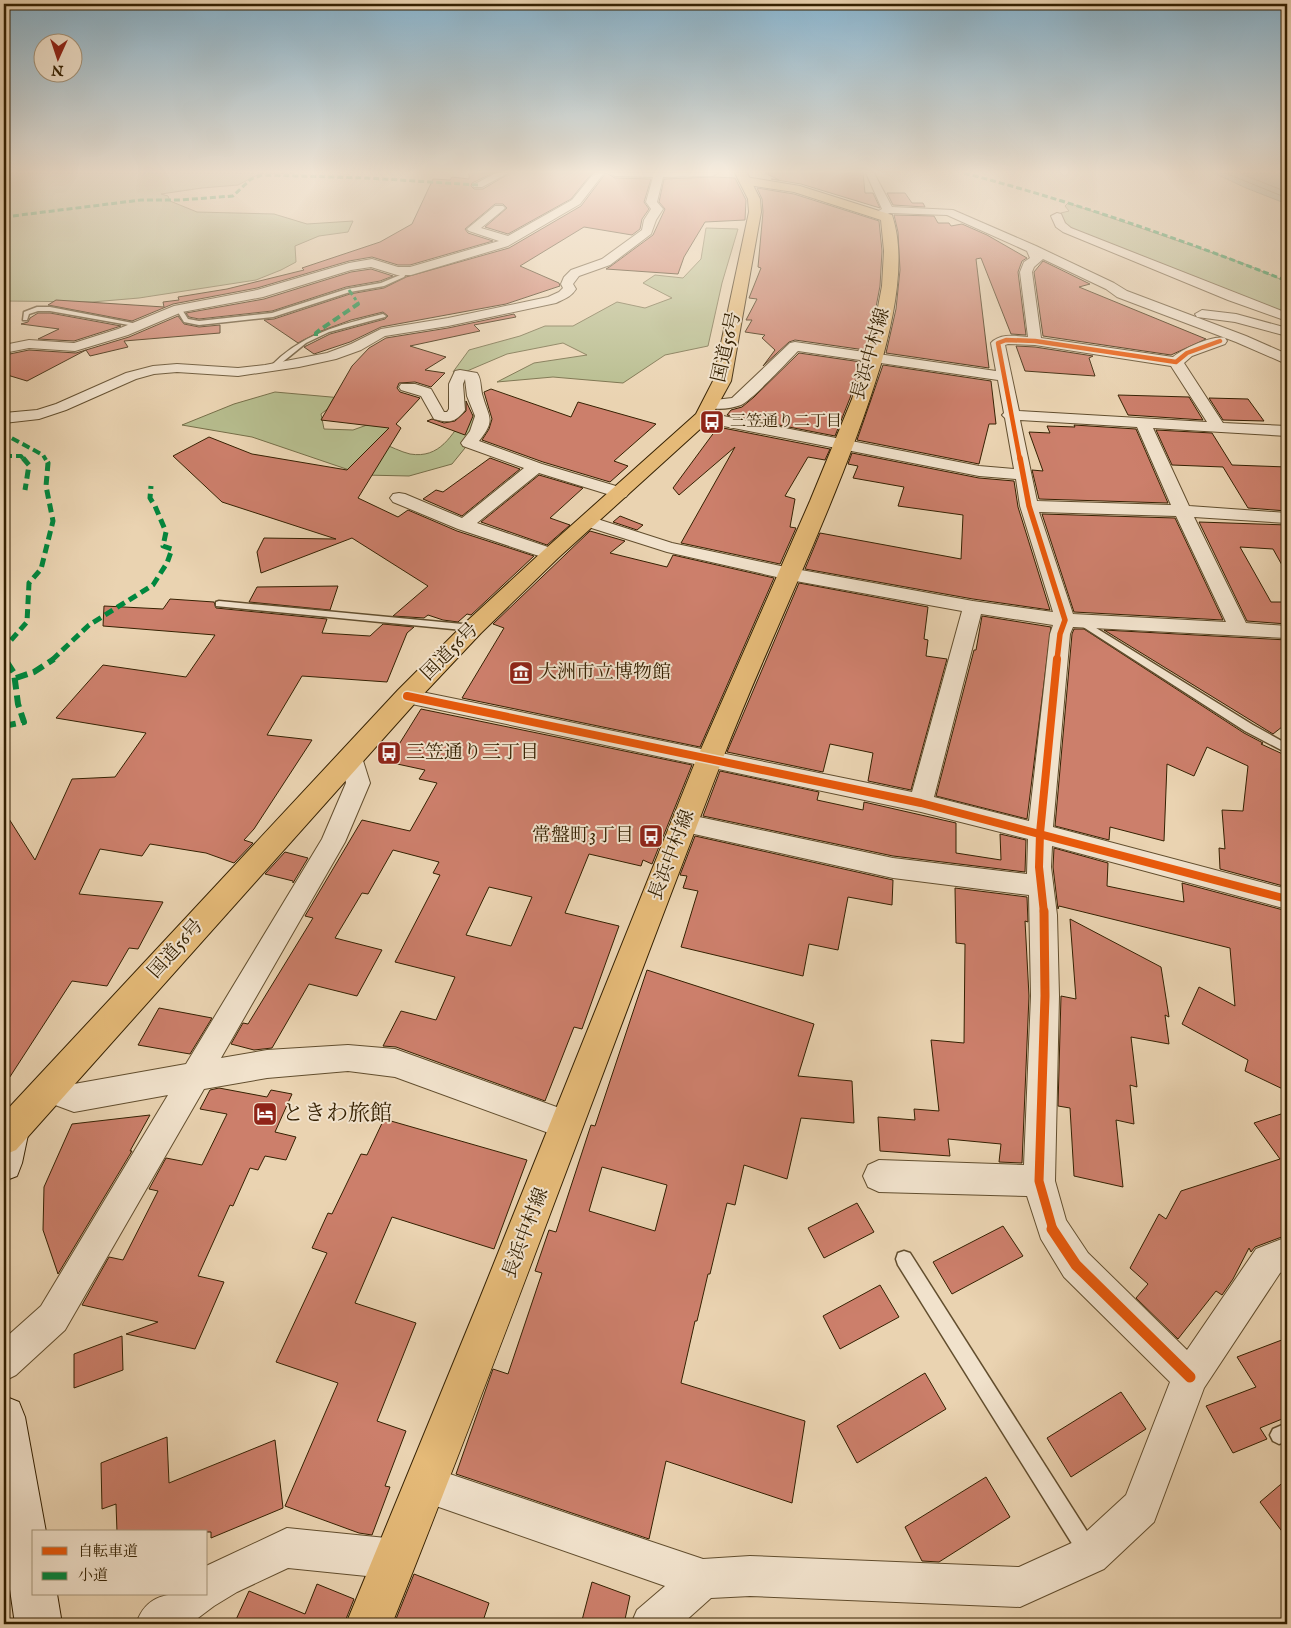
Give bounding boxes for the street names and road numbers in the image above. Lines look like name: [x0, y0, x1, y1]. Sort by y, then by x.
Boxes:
street label: 長浜中村線: [846, 305, 896, 403]
street label: 国道56号: [707, 309, 747, 385]
street label: 国道56号: [416, 618, 484, 686]
street label: 長浜中村線: [644, 806, 700, 904]
street label: 国道56号: [143, 914, 209, 984]
street label: 長浜中村線: [498, 1184, 554, 1282]

